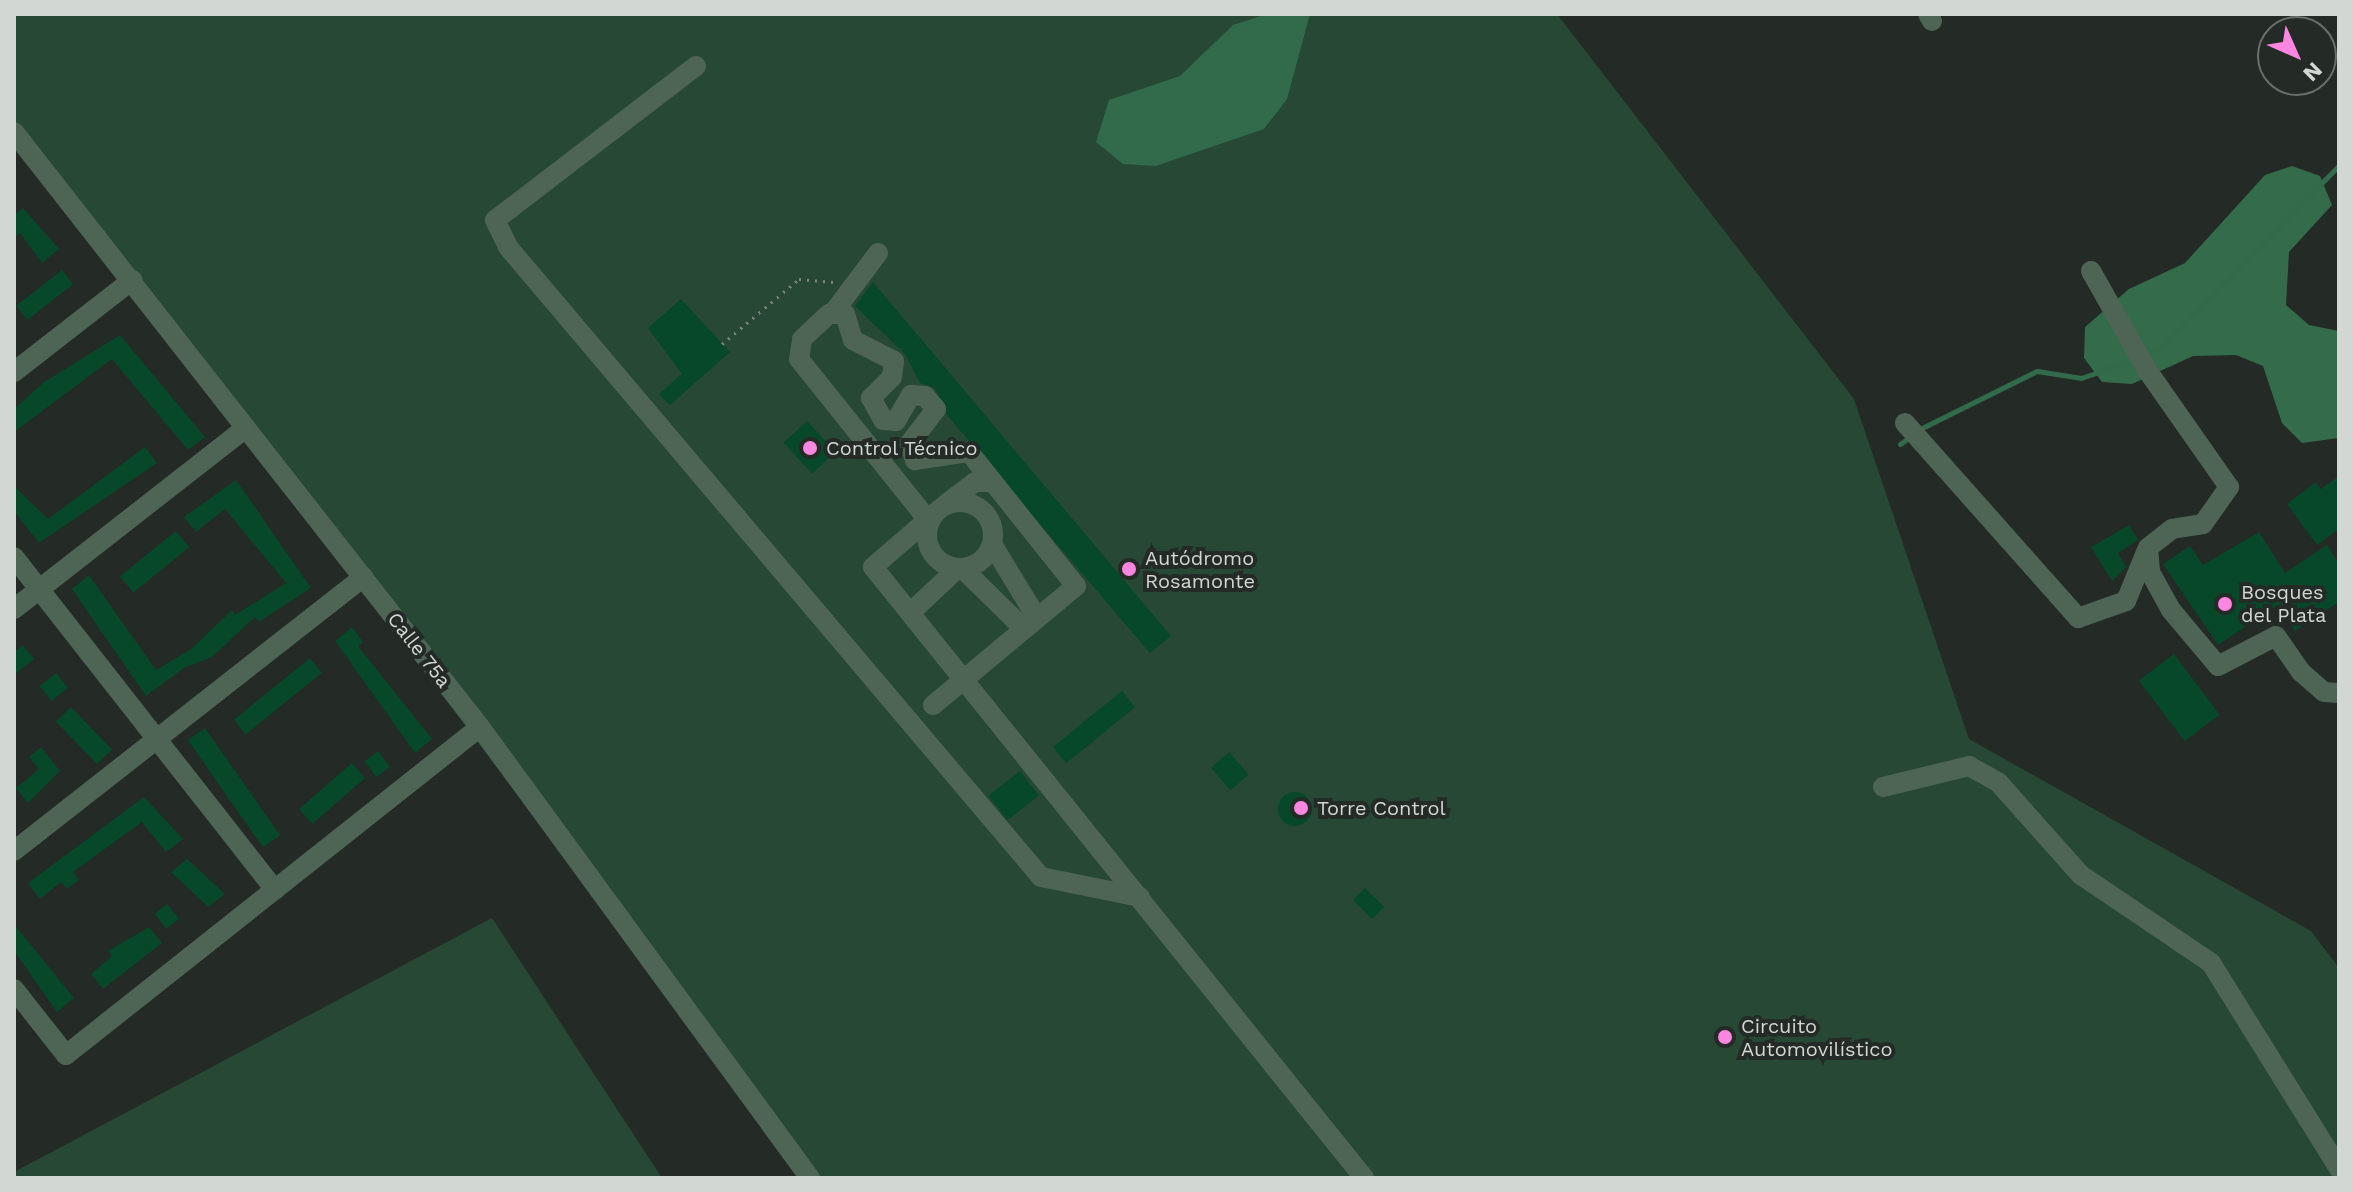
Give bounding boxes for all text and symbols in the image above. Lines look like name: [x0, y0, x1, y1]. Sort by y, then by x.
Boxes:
north arrow: [2257, 16, 2337, 96]
text: N: [2298, 57, 2328, 87]
place label: Control Técnico: [826, 436, 979, 460]
marker: Control Técnico: [801, 439, 819, 457]
place label: Autódromo Rosamonte: [1145, 546, 1255, 593]
marker: Autódromo Rosamonte: [1120, 560, 1138, 578]
place label: Bosques del Plata: [2241, 580, 2327, 627]
marker: Bosques del Plata: [2216, 595, 2234, 613]
street label: Calle 75a: [382, 607, 456, 693]
place label: Torre Control: [1317, 796, 1446, 820]
marker: Torre Control: [1292, 799, 1310, 817]
place label: Circuito Automovilístico: [1741, 1014, 1892, 1061]
marker: Circuito Automovilístico: [1716, 1028, 1734, 1046]

